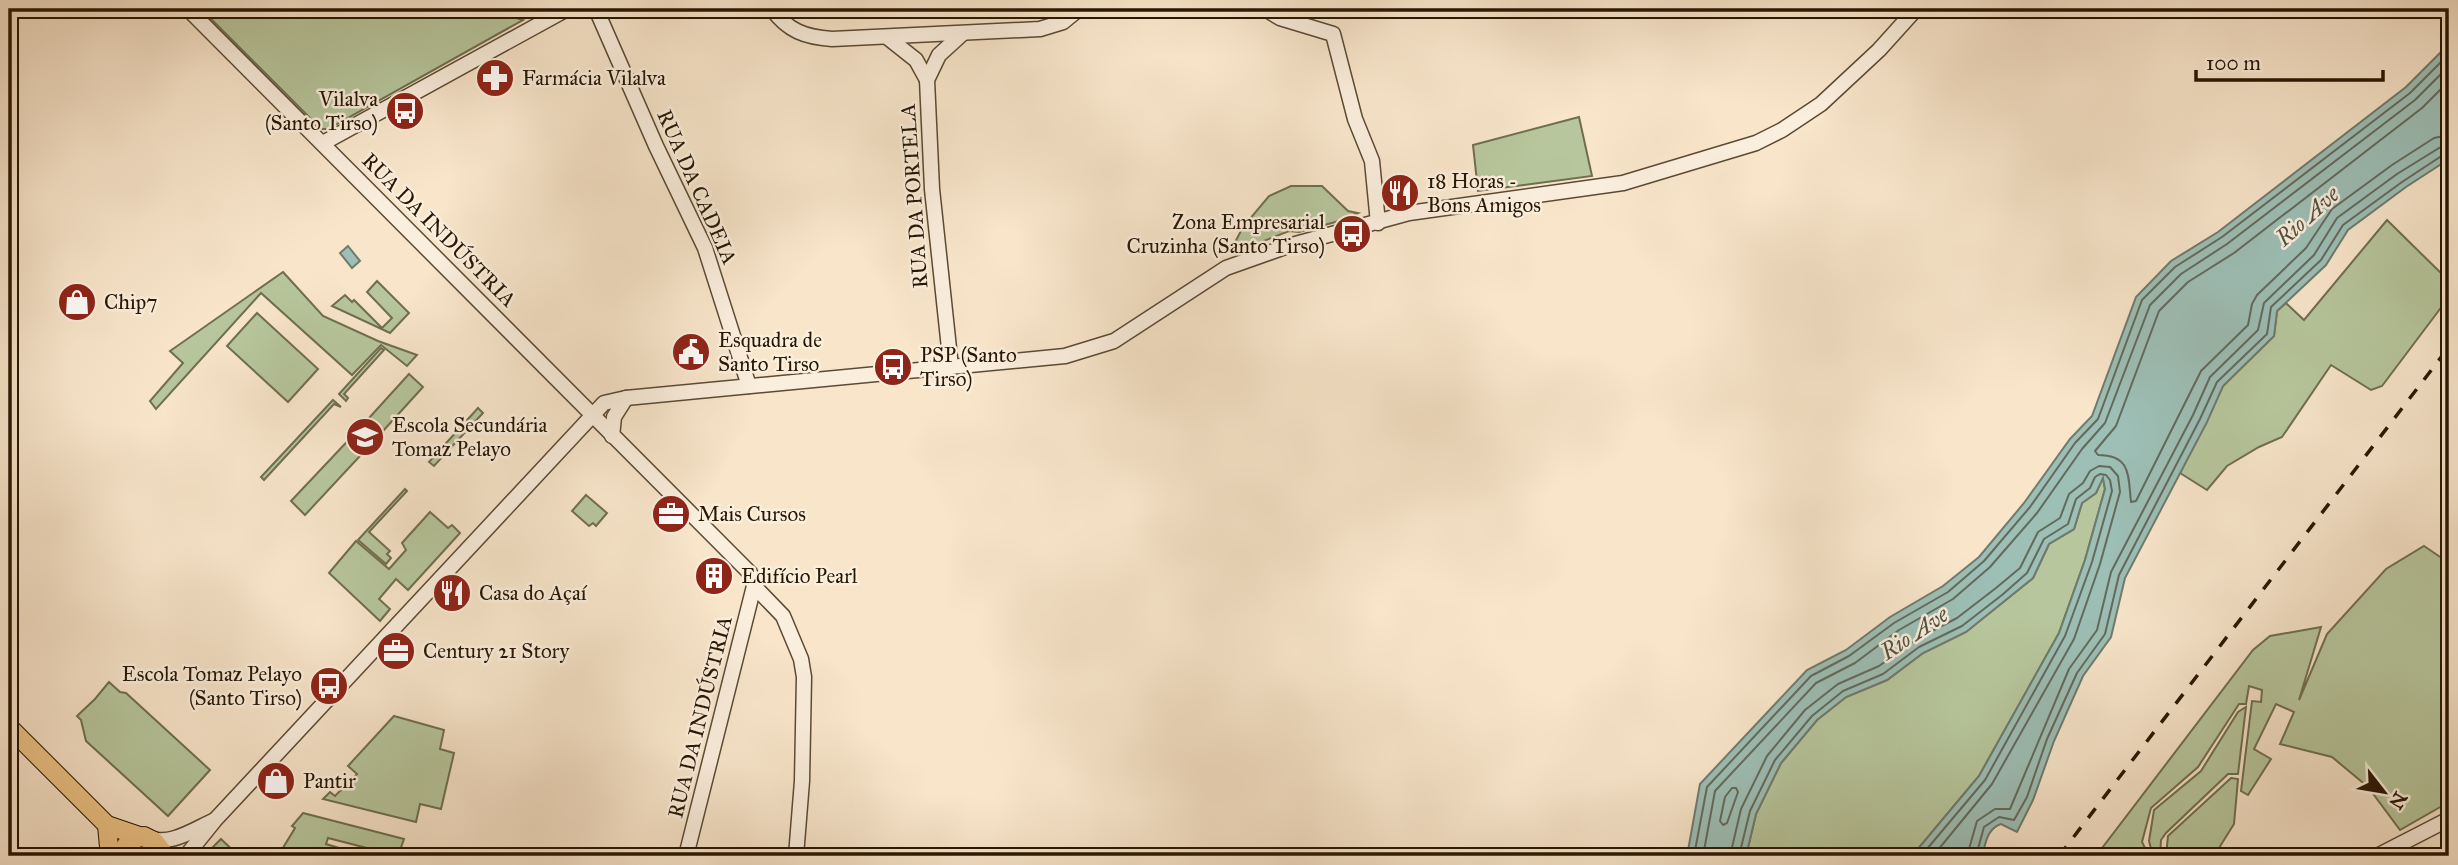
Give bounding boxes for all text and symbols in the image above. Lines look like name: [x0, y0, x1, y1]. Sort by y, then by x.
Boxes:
scale bar: [2196, 38, 2383, 82]
text: 100 m: [2206, 50, 2261, 76]
pharmacy icon: Farmácia Vilalva: [474, 57, 516, 99]
place label: Farmácia Vilalva: [522, 65, 666, 91]
place label: Vilalva (Santo Tirso): [265, 86, 378, 136]
bus stop icon: Vilalva (Santo Tirso): [384, 90, 426, 132]
street label: RUA DA PORTELA: [895, 103, 933, 289]
street label: RUA DA CADEIA: [651, 106, 743, 268]
street label: RUA DA INDÚSTRIA: [356, 147, 522, 313]
place label: 18 Horas - Bons Amigos: [1427, 168, 1541, 218]
restaurant icon: 18 Horas - Bons Amigos: [1379, 172, 1421, 214]
water label: Rio Ave: [2269, 180, 2345, 252]
place label: Zona Empresarial Cruzinha (Santo Tirso): [1127, 209, 1325, 259]
bus stop icon: Zona Empresarial Cruzinha (Santo Tirso): [1331, 213, 1373, 255]
shop icon: Chip7: [56, 281, 98, 323]
place label: Chip7: [104, 289, 157, 315]
place label: Esquadra de Santo Tirso: [718, 327, 822, 377]
public building icon: Esquadra de Santo Tirso: [670, 331, 712, 373]
place label: PSP (Santo Tirso): [920, 342, 1017, 392]
bus stop icon: PSP (Santo Tirso): [872, 346, 914, 388]
place label: Escola Secundária Tomaz Pelayo: [392, 412, 548, 462]
school or university icon: Escola Secundária Tomaz Pelayo: [344, 416, 386, 458]
office icon: Mais Cursos: [650, 493, 692, 535]
place label: Mais Cursos: [698, 501, 806, 527]
building icon: Edifício Pearl: [693, 555, 735, 597]
place label: Edifício Pearl: [741, 563, 858, 589]
restaurant icon: Casa do Açaí: [431, 572, 473, 614]
place label: Casa do Açaí: [479, 580, 588, 606]
water label: Rio Ave: [1874, 600, 1954, 666]
street label: RUA DA INDÚSTRIA: [661, 613, 738, 821]
office icon: Century 21 Story: [375, 630, 417, 672]
place label: Century 21 Story: [423, 638, 570, 664]
place label: Escola Tomaz Pelayo (Santo Tirso): [122, 661, 302, 711]
bus stop icon: Escola Tomaz Pelayo (Santo Tirso): [308, 665, 350, 707]
north arrow: [2350, 756, 2420, 826]
shop icon: Pantir: [255, 760, 297, 802]
place label: Pantir: [303, 768, 356, 794]
text: N: [2384, 788, 2412, 813]

